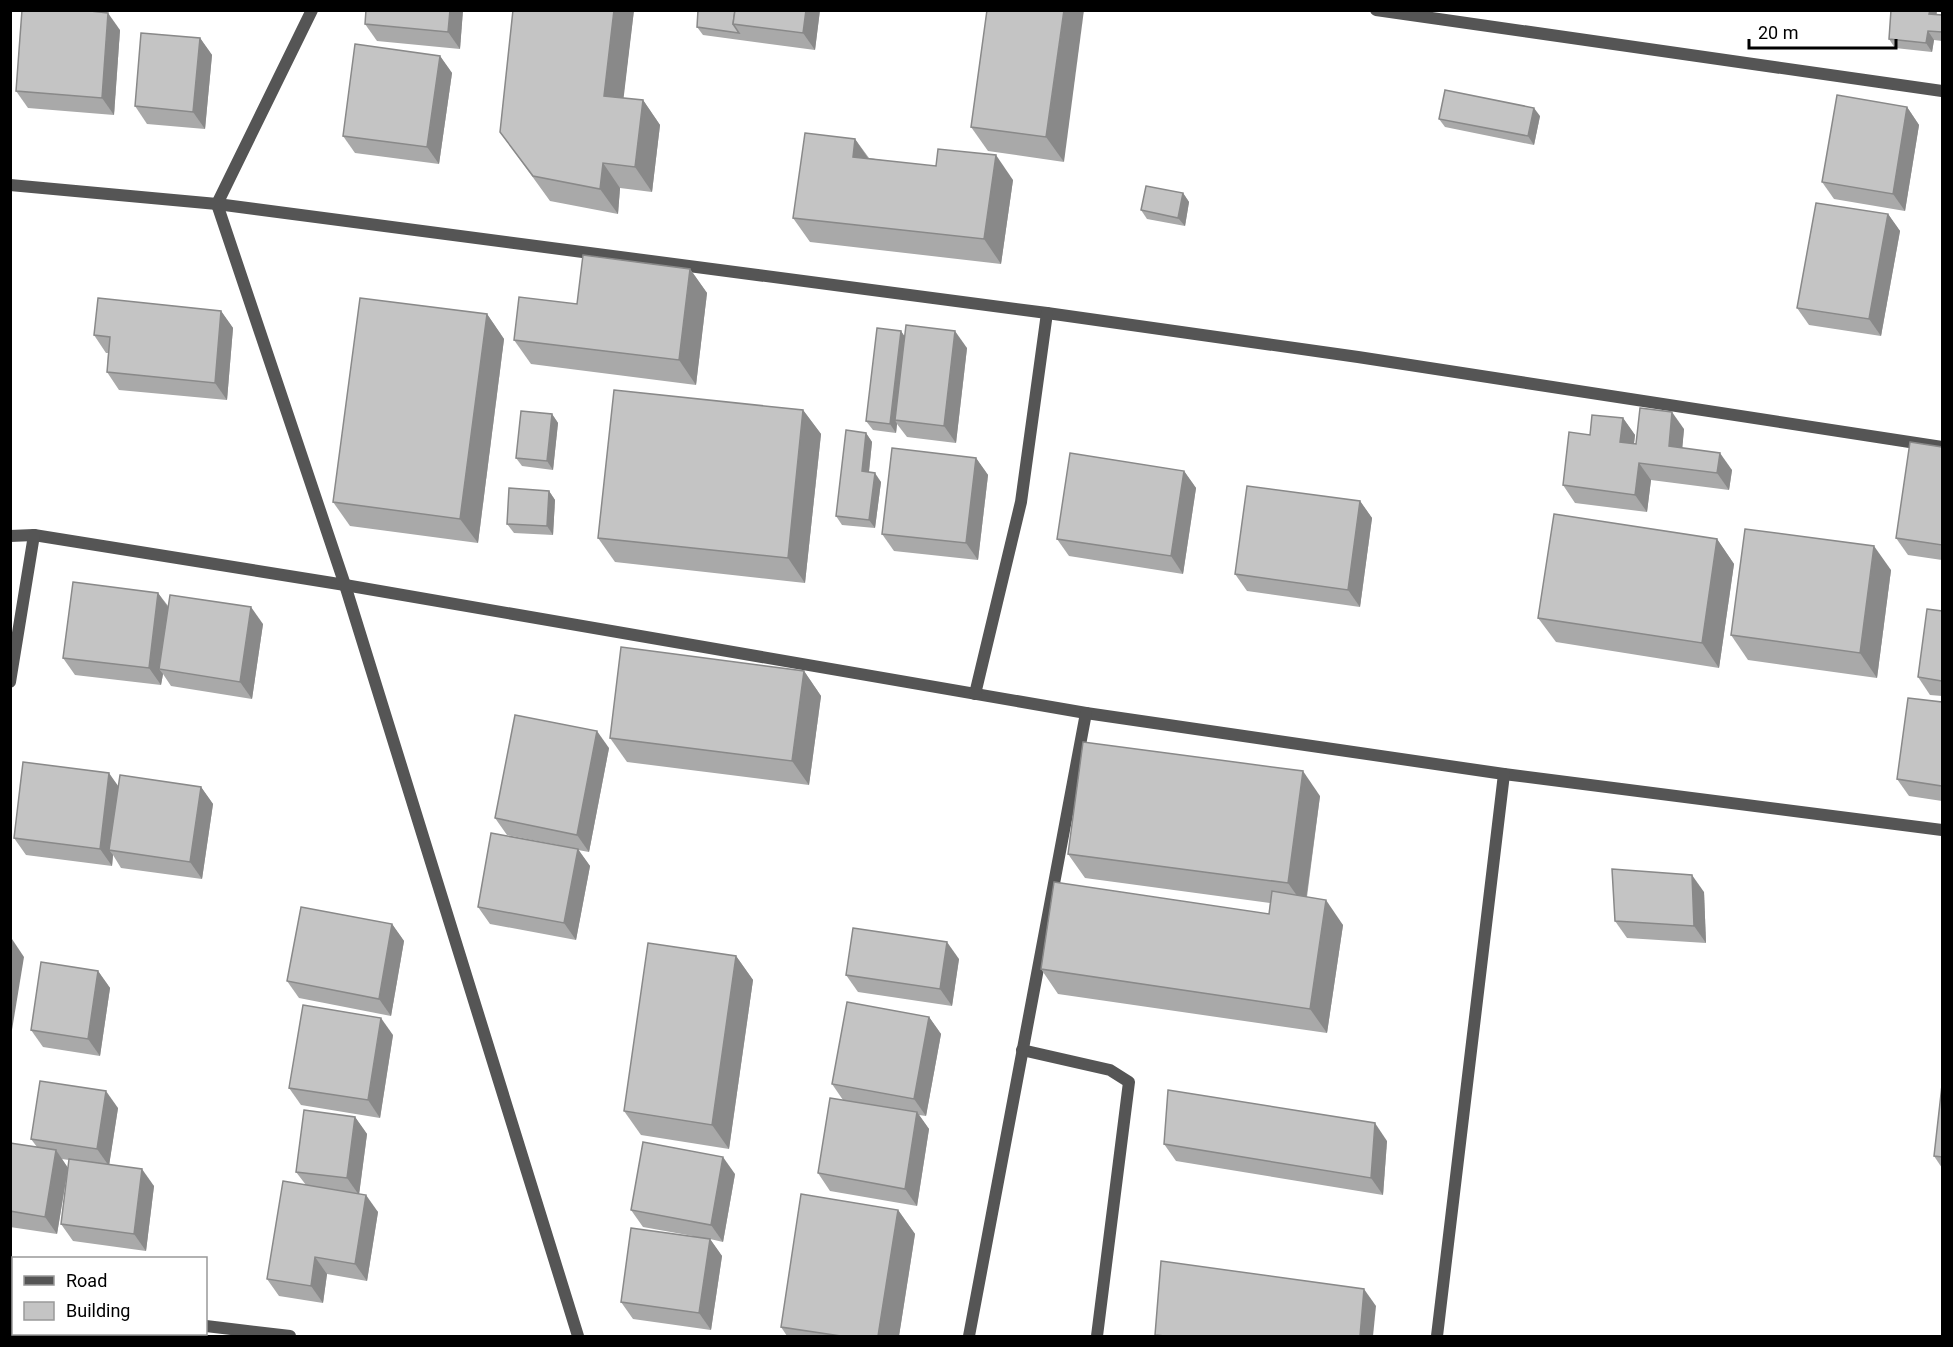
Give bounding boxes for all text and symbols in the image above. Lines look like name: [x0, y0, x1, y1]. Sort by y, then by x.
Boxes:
scale bar: [1749, 12, 1896, 50]
text: 20 m: [1758, 22, 1798, 43]
legend: [12, 1257, 207, 1335]
text: Road: [66, 1270, 107, 1291]
text: Building: [66, 1300, 130, 1321]

